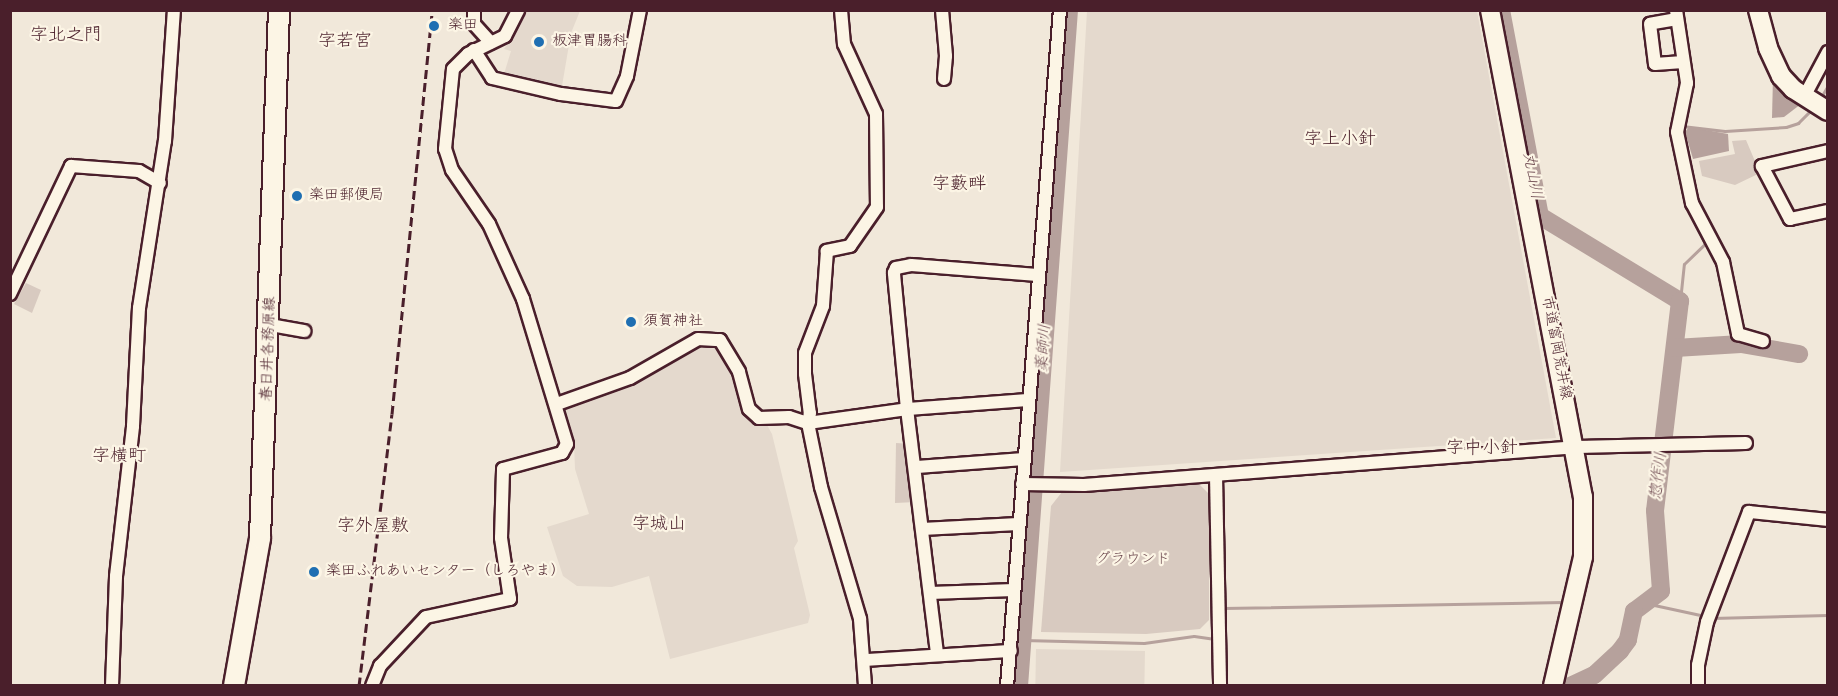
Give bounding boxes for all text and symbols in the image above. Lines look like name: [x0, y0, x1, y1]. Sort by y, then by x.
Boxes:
marker: 楽田: [425, 17, 443, 35]
place label: 楽田: [448, 17, 478, 35]
district label: 字北之門: [30, 25, 102, 47]
district label: 字若宮: [318, 31, 372, 53]
marker: 板津胃腸科: [530, 33, 548, 51]
place label: 板津胃腸科: [552, 33, 627, 51]
district label: 字上小針: [1304, 129, 1376, 151]
water label: 丸山川: [1518, 151, 1546, 201]
district label: 字藪畔: [932, 174, 986, 196]
place label: 楽田郵便局: [309, 187, 384, 205]
marker: 楽田郵便局: [290, 189, 304, 203]
street label: 市道富岡荒井線: [1537, 295, 1575, 401]
street label: 春日井各務原線: [258, 296, 280, 402]
place label: 須賀神社: [643, 313, 703, 331]
marker: 須賀神社: [624, 315, 638, 329]
water label: 薬師川: [1033, 323, 1055, 373]
district label: 字中小針: [1446, 438, 1518, 460]
district label: 字横町: [92, 446, 146, 468]
water label: 惣作川: [1647, 451, 1671, 501]
district label: 字城山: [632, 514, 686, 536]
district label: 字外屋敷: [337, 516, 409, 538]
park label: グラウンド: [1096, 551, 1170, 569]
place label: 楽田ふれあいセンター（しろやま）: [326, 563, 566, 581]
marker: 楽田ふれあいセンター（しろやま）: [307, 565, 321, 579]

